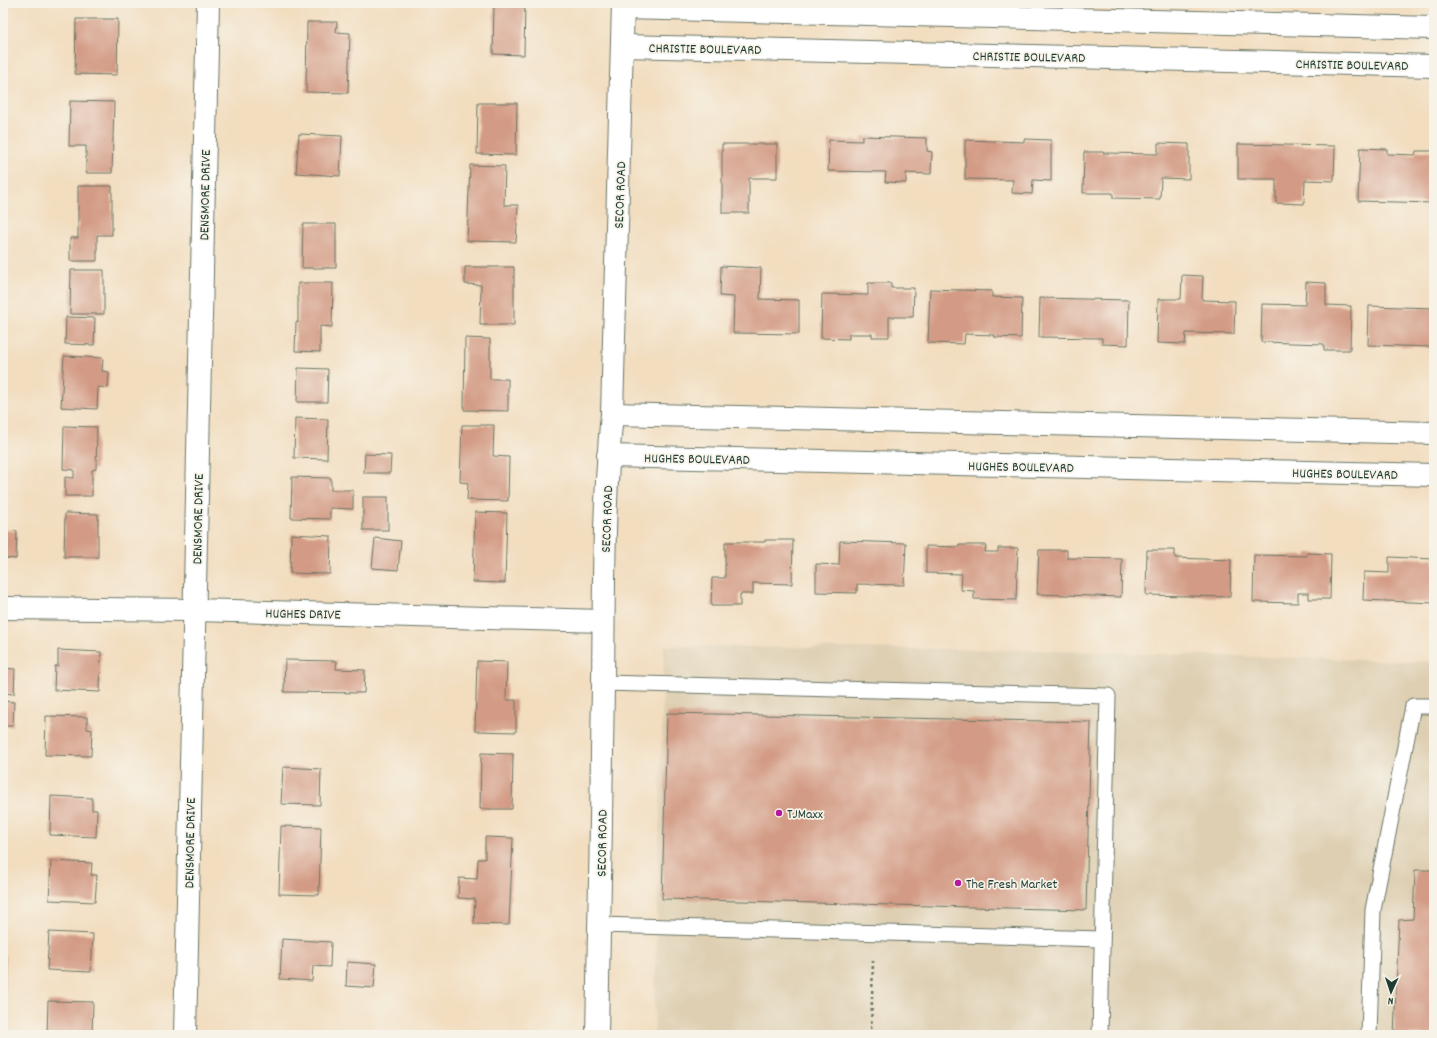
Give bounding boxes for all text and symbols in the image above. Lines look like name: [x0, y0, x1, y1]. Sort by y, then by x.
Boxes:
street label: CHRISTIE BOULEVARD: [648, 39, 762, 61]
street label: CHRISTIE BOULEVARD: [972, 47, 1086, 69]
street label: CHRISTIE BOULEVARD: [1295, 55, 1409, 77]
street label: DENSMORE DRIVE: [195, 149, 217, 241]
street label: SECOR ROAD: [610, 161, 632, 229]
street label: HUGHES BOULEVARD: [644, 449, 750, 471]
street label: HUGHES BOULEVARD: [968, 457, 1074, 479]
street label: HUGHES BOULEVARD: [1292, 464, 1398, 486]
street label: DENSMORE DRIVE: [188, 473, 210, 565]
street label: SECOR ROAD: [597, 485, 619, 553]
street label: HUGHES DRIVE: [265, 604, 341, 626]
street label: DENSMORE DRIVE: [180, 797, 202, 889]
place label: TJMaxx: [787, 805, 823, 825]
marker: TJMaxx: [774, 808, 784, 818]
street label: SECOR ROAD: [592, 809, 614, 877]
place label: The Fresh Market: [966, 875, 1058, 895]
marker: The Fresh Market: [953, 878, 963, 888]
north arrow: [1371, 972, 1411, 1012]
text: N: [1387, 992, 1394, 1008]

